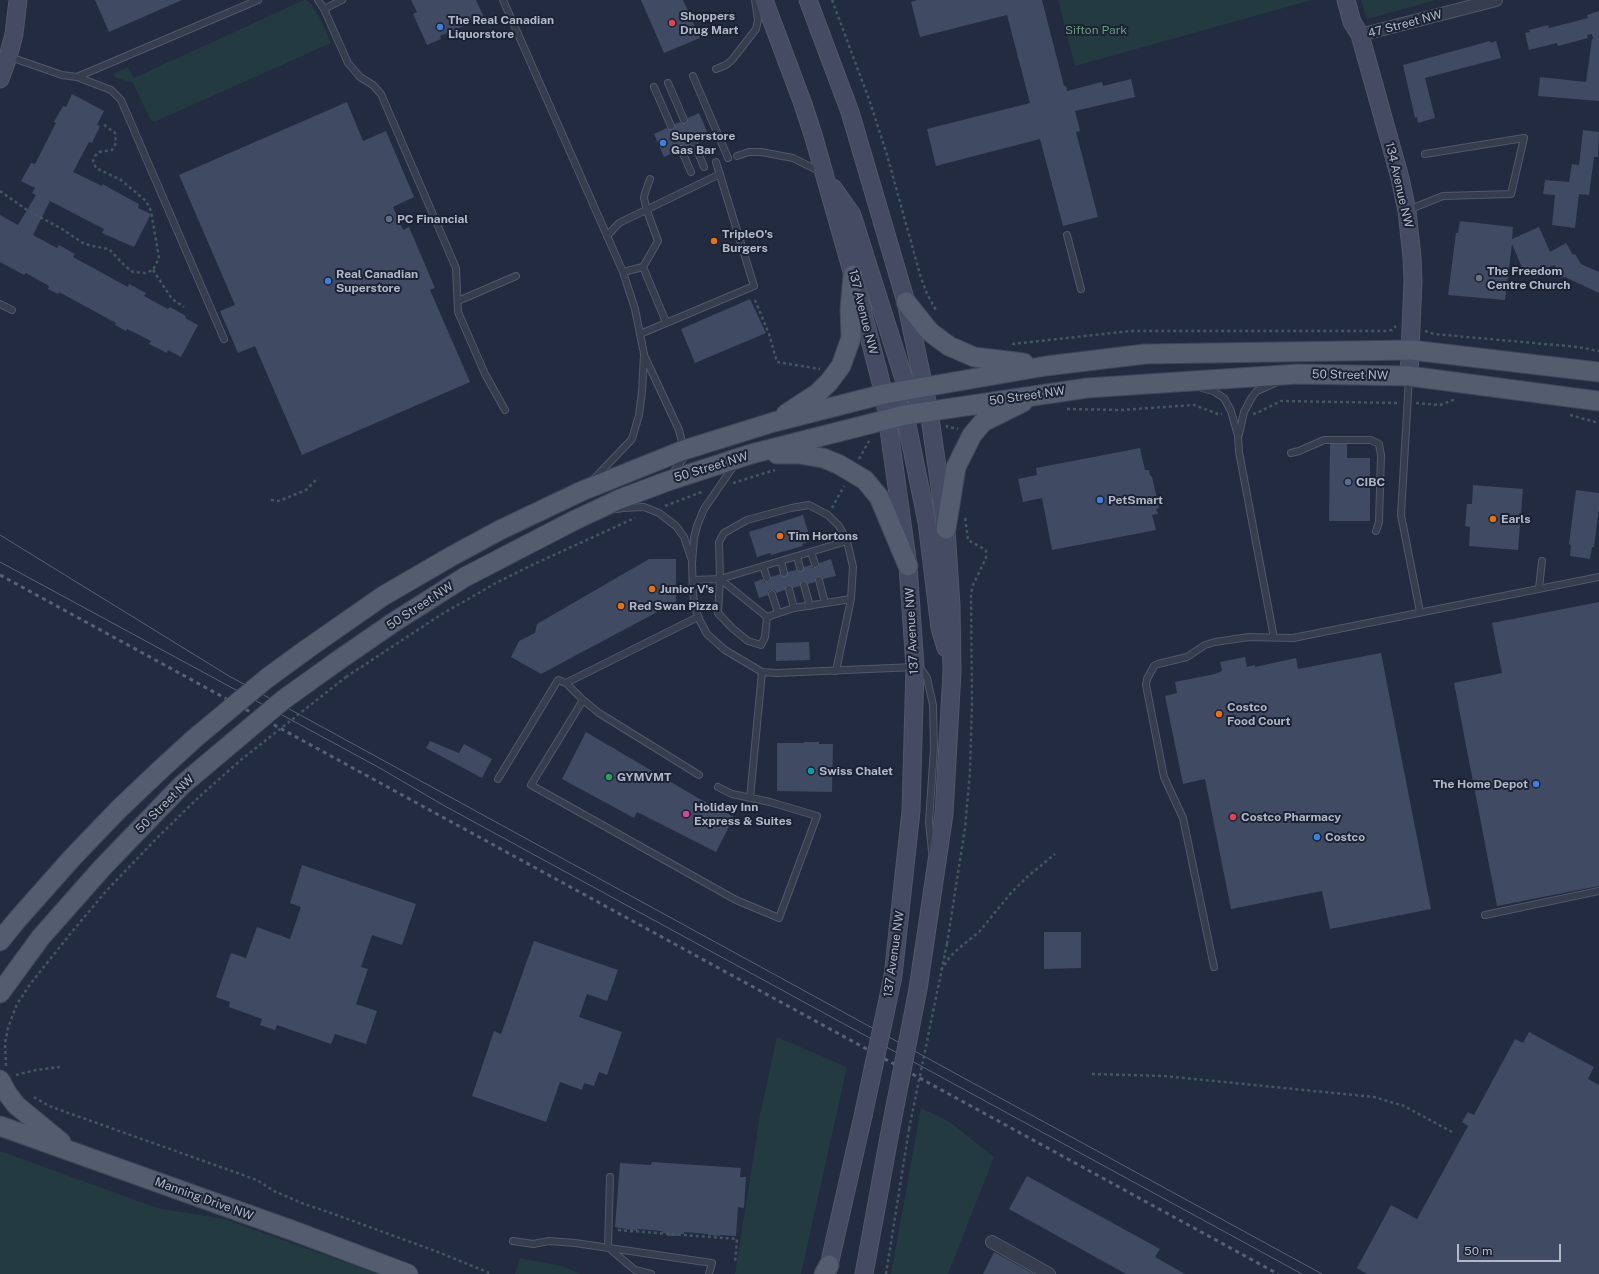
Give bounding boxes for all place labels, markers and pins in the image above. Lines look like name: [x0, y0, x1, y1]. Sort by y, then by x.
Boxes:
place label: Shoppers Drug Mart: [680, 9, 739, 37]
place label: The Real Canadian Liquorstore: [448, 13, 554, 41]
marker: Shoppers Drug Mart: [667, 18, 677, 28]
marker: The Real Canadian Liquorstore: [435, 22, 445, 32]
place label: Superstore Gas Bar: [671, 129, 735, 157]
marker: Superstore Gas Bar: [658, 138, 668, 148]
place label: PC Financial: [397, 212, 468, 226]
marker: PC Financial: [384, 214, 394, 224]
place label: TripleO's Burgers: [722, 227, 773, 255]
marker: TripleO's Burgers: [709, 236, 719, 246]
place label: The Freedom Centre Church: [1487, 264, 1570, 292]
place label: Real Canadian Superstore: [336, 267, 418, 295]
marker: The Freedom Centre Church: [1474, 273, 1484, 283]
marker: Real Canadian Superstore: [323, 276, 333, 286]
place label: CIBC: [1356, 475, 1385, 489]
marker: CIBC: [1343, 477, 1353, 487]
place label: PetSmart: [1108, 493, 1163, 507]
marker: PetSmart: [1095, 495, 1105, 505]
place label: Earls: [1501, 512, 1530, 526]
marker: Earls: [1488, 514, 1498, 524]
place label: Tim Hortons: [788, 529, 858, 543]
marker: Tim Hortons: [775, 531, 785, 541]
place label: Junior V's: [660, 582, 714, 596]
marker: Junior V's: [647, 584, 657, 594]
place label: Red Swan Pizza: [629, 599, 718, 613]
marker: Red Swan Pizza: [616, 601, 626, 611]
place label: Costco Food Court: [1227, 700, 1291, 728]
marker: Costco Food Court: [1214, 709, 1224, 719]
place label: Swiss Chalet: [819, 764, 893, 778]
marker: Swiss Chalet: [806, 766, 816, 776]
place label: GYMVMT: [617, 770, 671, 784]
marker: GYMVMT: [604, 772, 614, 782]
place label: The Home Depot: [1433, 777, 1528, 791]
marker: The Home Depot: [1531, 779, 1541, 789]
place label: Holiday Inn Express & Suites: [694, 800, 792, 828]
marker: Holiday Inn Express & Suites: [681, 809, 691, 819]
place label: Costco Pharmacy: [1241, 810, 1341, 824]
marker: Costco Pharmacy: [1228, 812, 1238, 822]
place label: Costco: [1325, 830, 1365, 844]
marker: Costco: [1312, 832, 1322, 842]

